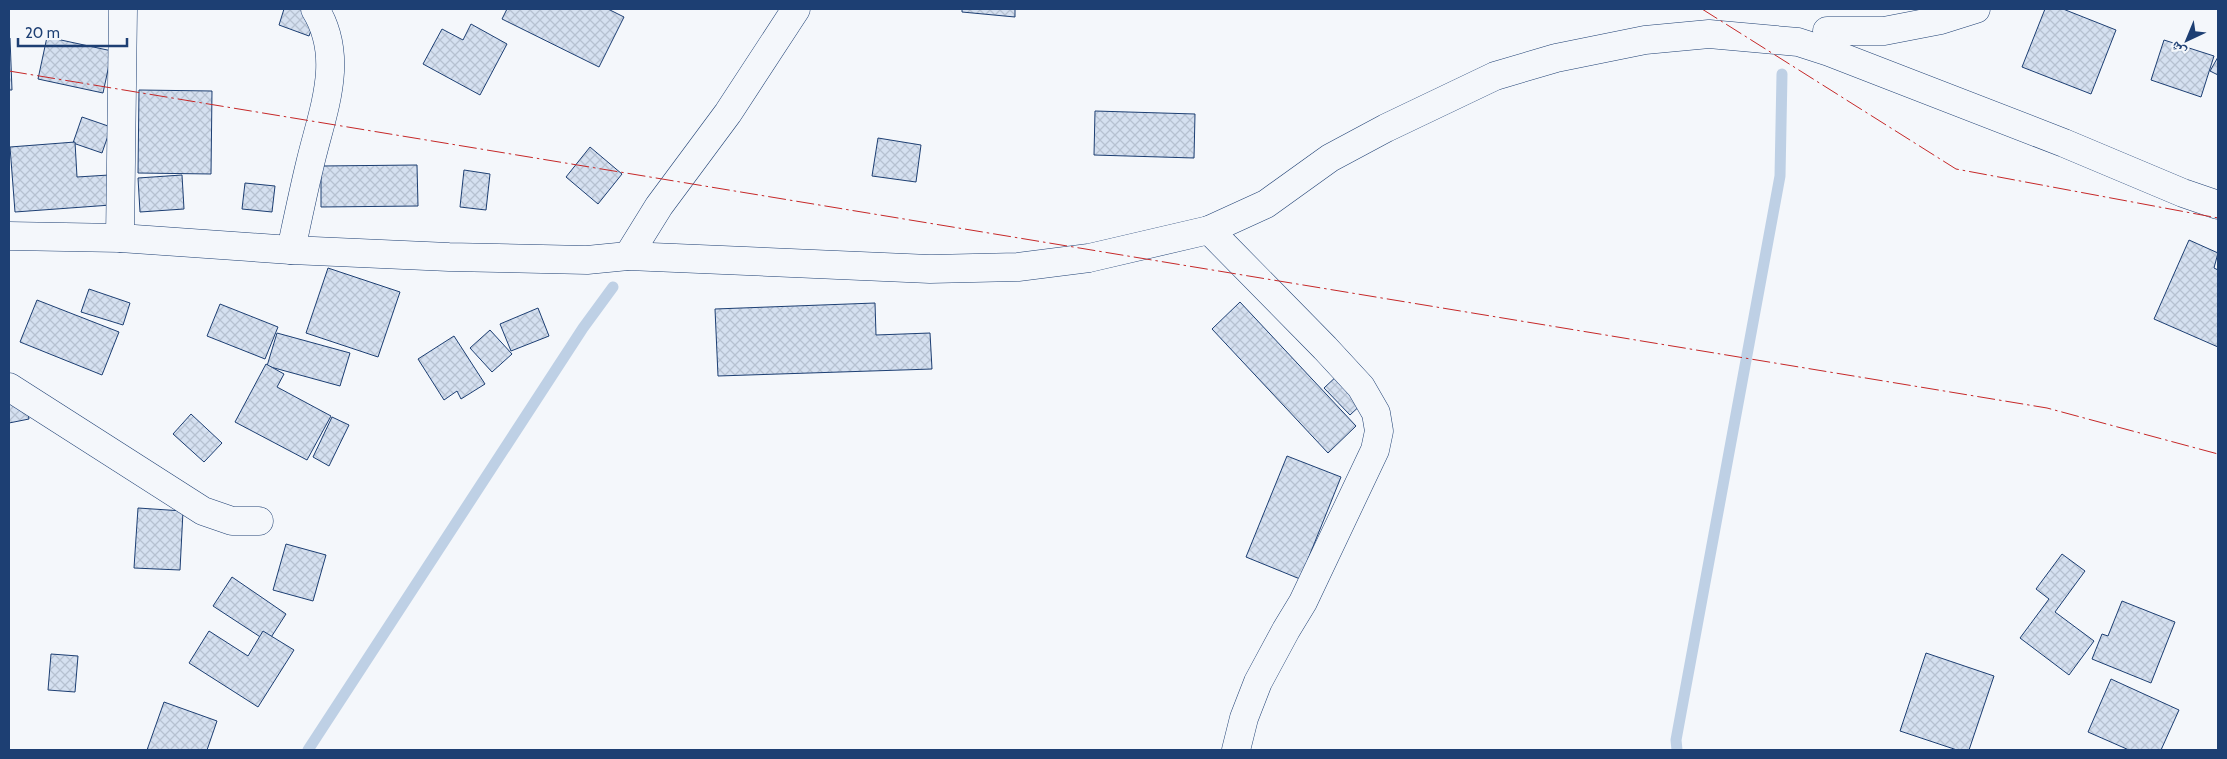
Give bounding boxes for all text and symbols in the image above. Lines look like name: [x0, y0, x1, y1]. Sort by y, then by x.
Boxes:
scale bar: [18, 15, 126, 47]
north arrow: [2162, 15, 2212, 65]
text: 20 m: [25, 24, 60, 42]
text: ش: [2166, 38, 2190, 61]

